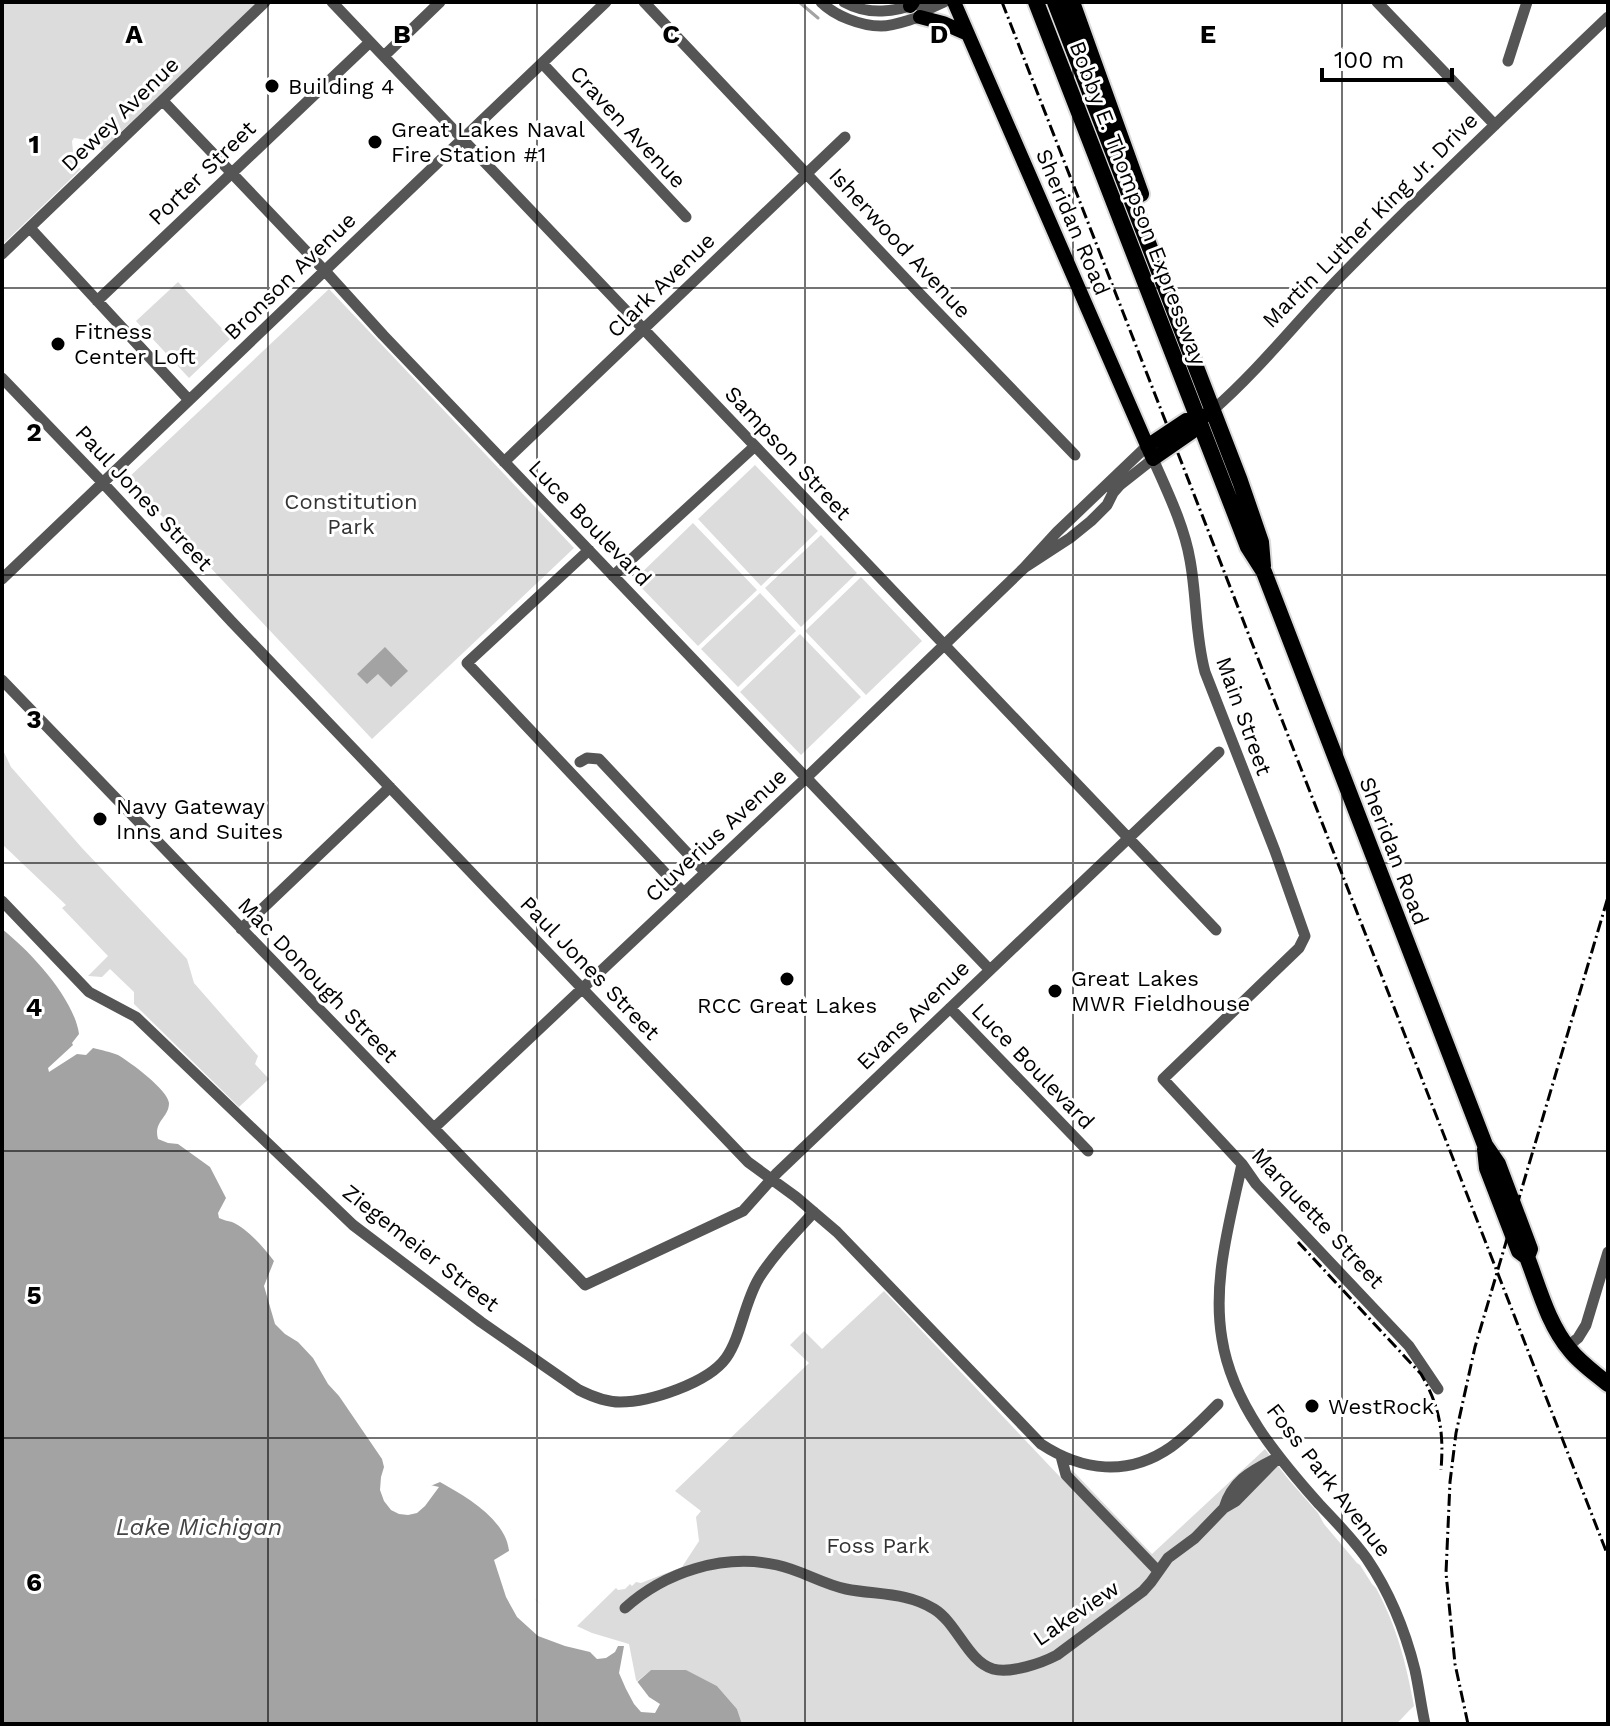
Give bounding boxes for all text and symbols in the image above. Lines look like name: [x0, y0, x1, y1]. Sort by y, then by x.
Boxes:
text: A: [125, 19, 143, 49]
text: B: [393, 19, 411, 49]
text: C: [662, 19, 680, 49]
text: D: [930, 19, 948, 49]
text: E: [1200, 19, 1216, 49]
scale bar: [1322, 32, 1452, 82]
street label: Bobby E. Thompson Expressway: [1065, 37, 1212, 369]
text: 100 m: [1334, 46, 1404, 74]
street label: Dewey Avenue: [56, 52, 184, 176]
street label: Craven Avenue: [565, 61, 691, 193]
place label: Building 4: [288, 74, 394, 99]
marker: Building 4: [263, 77, 281, 95]
street label: Martin Luther King Jr. Drive: [1257, 107, 1483, 333]
street label: Porter Street: [143, 116, 261, 230]
place label: Great Lakes Naval Fire Station #1: [391, 117, 585, 167]
text: 1: [28, 129, 40, 159]
marker: Great Lakes Naval Fire Station #1: [366, 133, 384, 151]
street label: Sheridan Road: [1031, 145, 1115, 299]
street label: Isherwood Avenue: [824, 163, 976, 323]
street label: Bronson Avenue: [219, 207, 361, 345]
street label: Clark Avenue: [602, 227, 720, 343]
place label: Fitness Center Loft: [74, 319, 196, 369]
marker: Fitness Center Loft: [49, 335, 67, 353]
street label: Sampson Street: [720, 381, 856, 525]
text: 2: [26, 417, 42, 447]
street label: Paul Jones Street: [70, 420, 218, 576]
street label: Luce Boulevard: [524, 455, 656, 591]
park label: Constitution Park: [284, 489, 418, 539]
street label: Main Street: [1211, 653, 1277, 779]
text: 3: [26, 704, 42, 734]
street label: Cluverius Avenue: [640, 763, 792, 907]
street label: Sheridan Road: [1354, 774, 1434, 928]
place label: Navy Gateway Inns and Suites: [116, 794, 283, 844]
marker: Navy Gateway Inns and Suites: [91, 810, 109, 828]
street label: Paul Jones Street: [515, 891, 665, 1045]
street label: Mac Donough Street: [233, 892, 403, 1068]
street label: Evans Avenue: [852, 955, 974, 1075]
place label: Great Lakes MWR Fieldhouse: [1071, 966, 1250, 1016]
marker: RCC Great Lakes: [778, 970, 796, 988]
marker: Great Lakes MWR Fieldhouse: [1046, 982, 1064, 1000]
text: 4: [26, 992, 43, 1022]
place label: RCC Great Lakes: [697, 993, 877, 1018]
street label: Luce Boulevard: [967, 998, 1099, 1134]
street label: Marquette Street: [1246, 1143, 1390, 1293]
street label: Ziegemeier Street: [338, 1179, 504, 1317]
text: 5: [26, 1280, 42, 1310]
place label: WestRock: [1328, 1394, 1434, 1419]
marker: WestRock: [1303, 1397, 1321, 1415]
street label: Foss Park Avenue: [1261, 1398, 1397, 1562]
water label: Lake Michigan: [116, 1513, 282, 1541]
park label: Foss Park: [826, 1533, 930, 1558]
text: 6: [26, 1567, 42, 1597]
street label: Lakeview: [1028, 1575, 1124, 1651]

